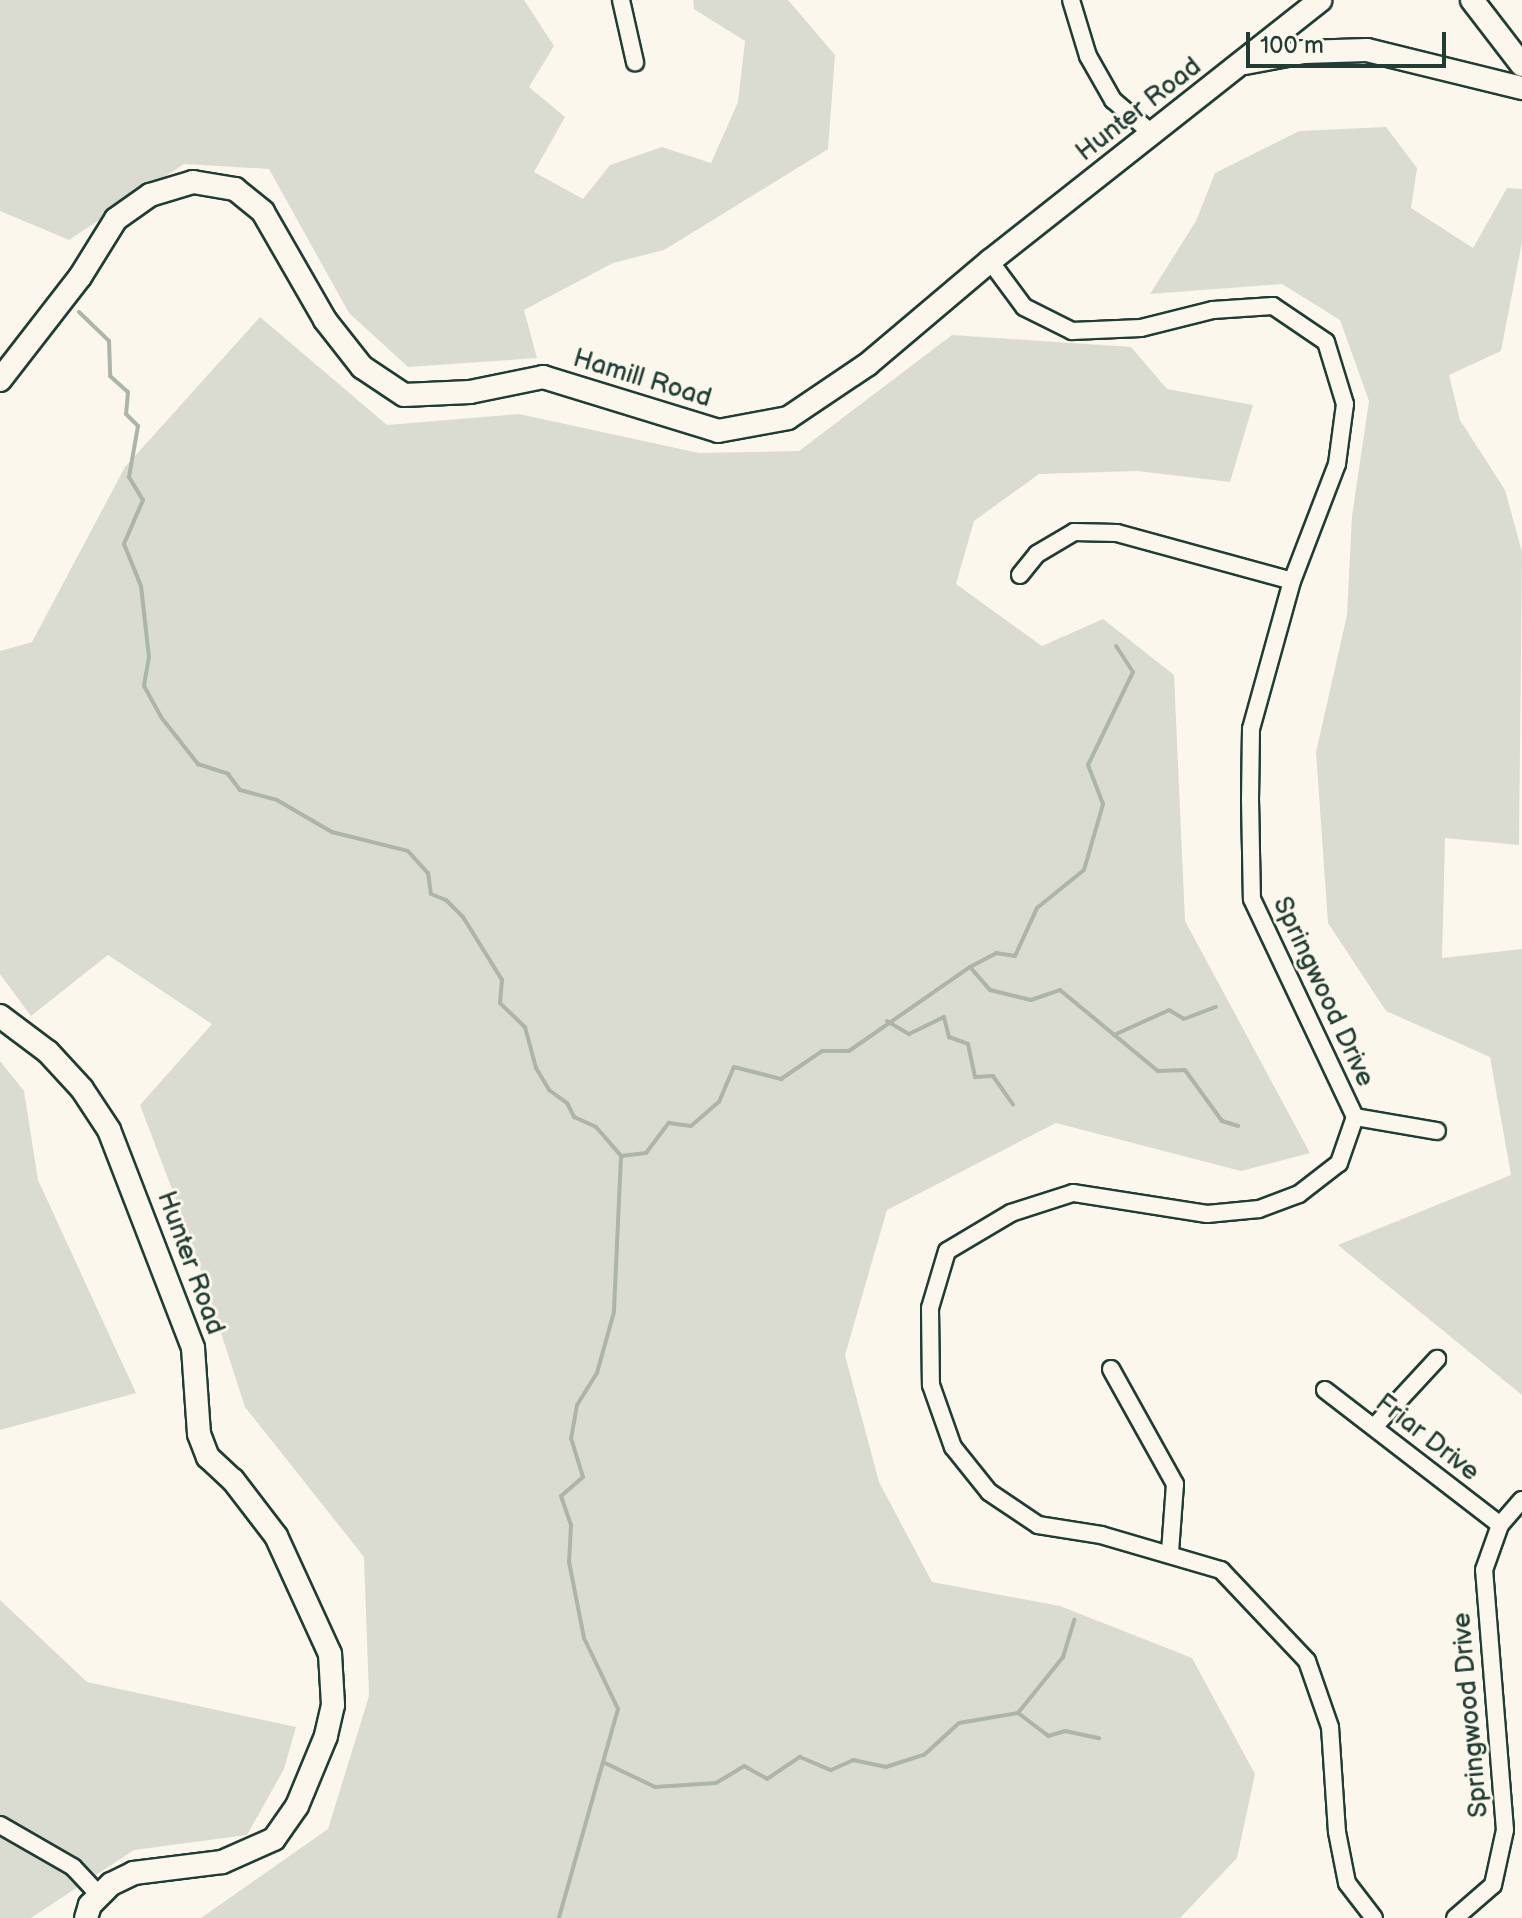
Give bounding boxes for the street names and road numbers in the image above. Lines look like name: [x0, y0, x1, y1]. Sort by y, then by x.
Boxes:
street label: Hunter Road: [1070, 52, 1208, 168]
street label: Hamill Road: [569, 343, 715, 415]
street label: Springwood Drive: [1265, 892, 1381, 1092]
street label: Hunter Road: [150, 1187, 230, 1339]
street label: Friar Drive: [1369, 1388, 1485, 1488]
street label: Springwood Drive: [1446, 1611, 1496, 1819]

